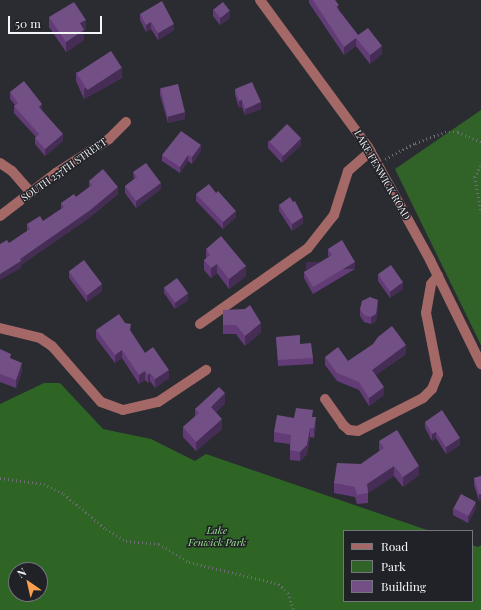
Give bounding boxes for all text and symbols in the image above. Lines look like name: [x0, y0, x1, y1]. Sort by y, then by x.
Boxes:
scale bar: [10, 8, 104, 34]
text: 50 m: [15, 15, 41, 31]
street label: LAKE FENWICK ROAD: [351, 128, 413, 222]
street label: SOUTH 257TH STREET: [19, 136, 109, 204]
park label: Lake Fenwick Park: [188, 524, 246, 548]
legend: [343, 530, 473, 602]
text: Road: [381, 538, 408, 554]
text: Park: [381, 558, 406, 574]
north arrow: [8, 562, 48, 602]
text: N: [14, 564, 29, 581]
text: Building: [381, 578, 426, 594]

